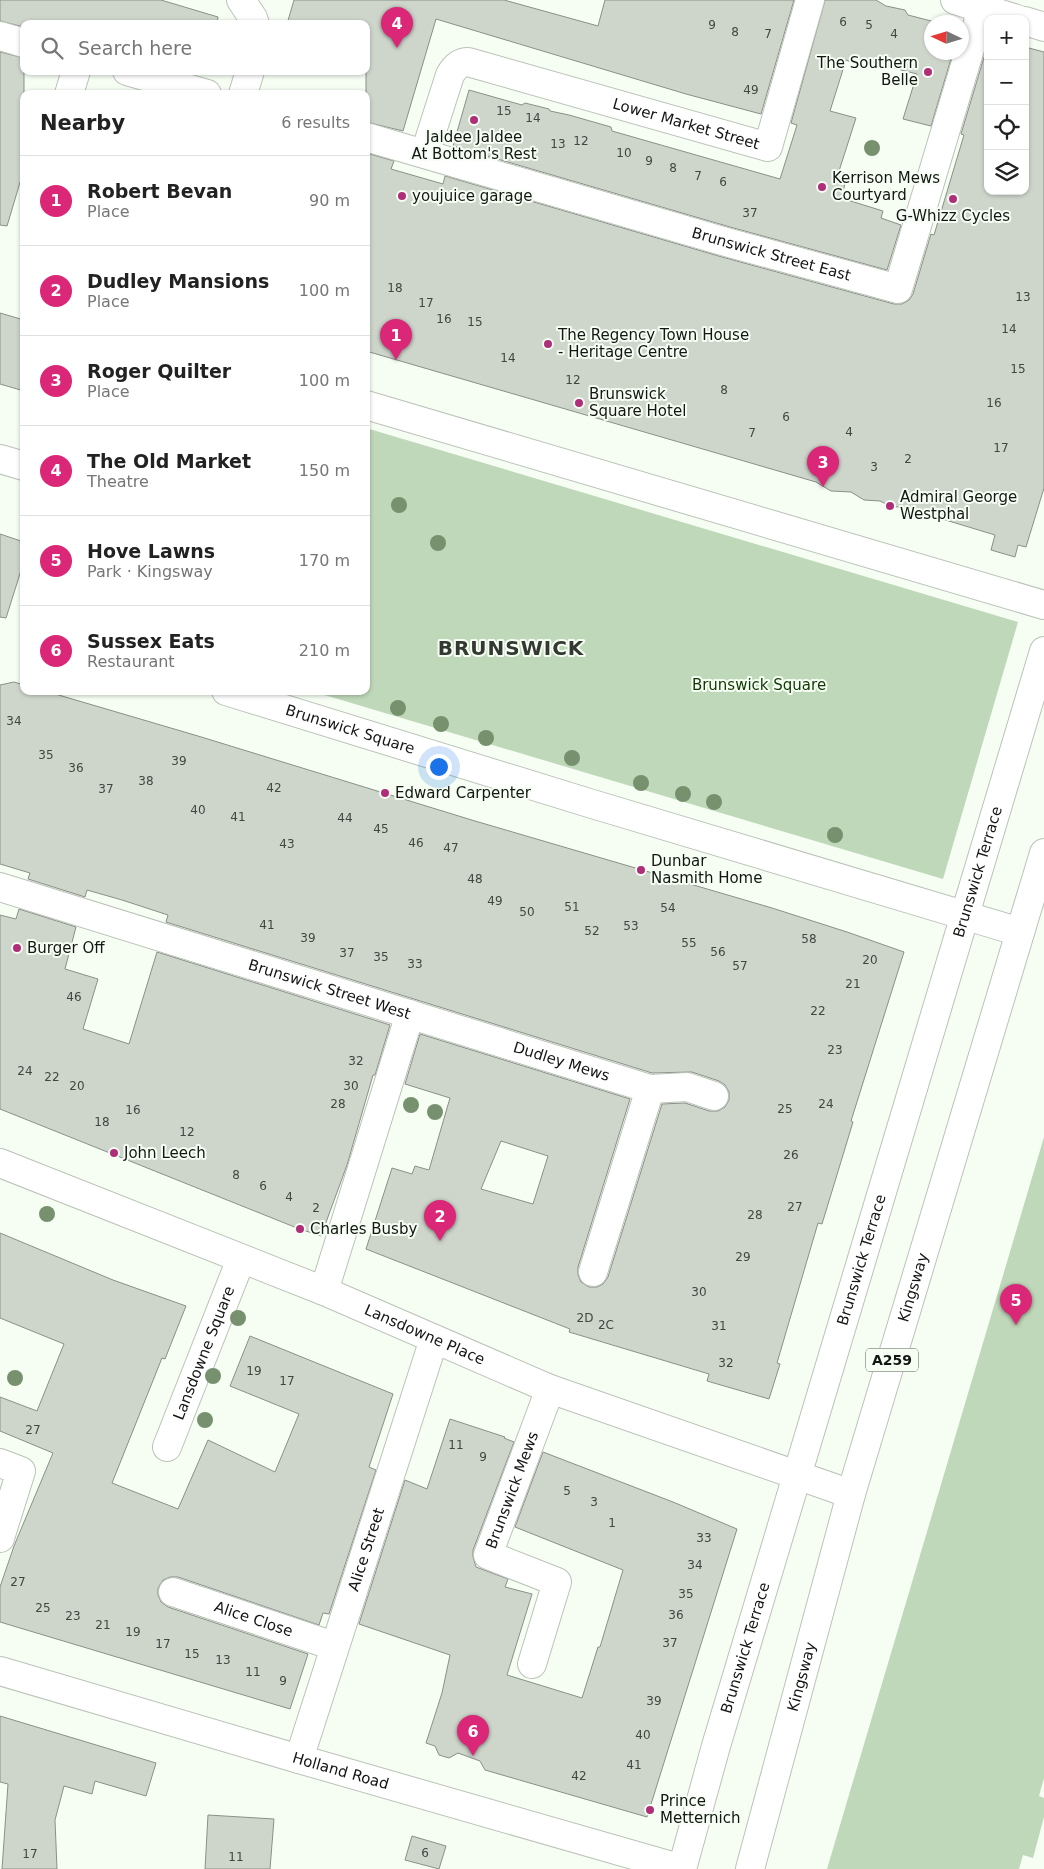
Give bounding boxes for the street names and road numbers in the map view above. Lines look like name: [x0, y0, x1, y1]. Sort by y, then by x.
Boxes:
street label: Lower Market Street: [611, 94, 762, 153]
street label: Brunswick Street East: [690, 224, 853, 285]
street label: Brunswick Square: [283, 701, 417, 758]
street label: Brunswick Terrace: [950, 804, 1006, 940]
street label: Brunswick Street West: [246, 956, 413, 1023]
street label: Dudley Mews: [511, 1038, 612, 1085]
street label: Brunswick Terrace: [833, 1192, 890, 1328]
street label: Kingsway: [894, 1251, 932, 1324]
street label: Lansdowne Square: [170, 1284, 238, 1423]
street label: Lansdowne Place: [362, 1301, 487, 1369]
road number: A259: [866, 1348, 918, 1372]
street label: Brunswick Mews: [482, 1429, 542, 1551]
street label: Alice Street: [345, 1506, 388, 1593]
street label: Brunswick Terrace: [717, 1580, 774, 1716]
street label: Alice Close: [212, 1597, 295, 1641]
street label: Kingsway: [784, 1640, 820, 1714]
street label: Holland Road: [290, 1749, 391, 1793]

